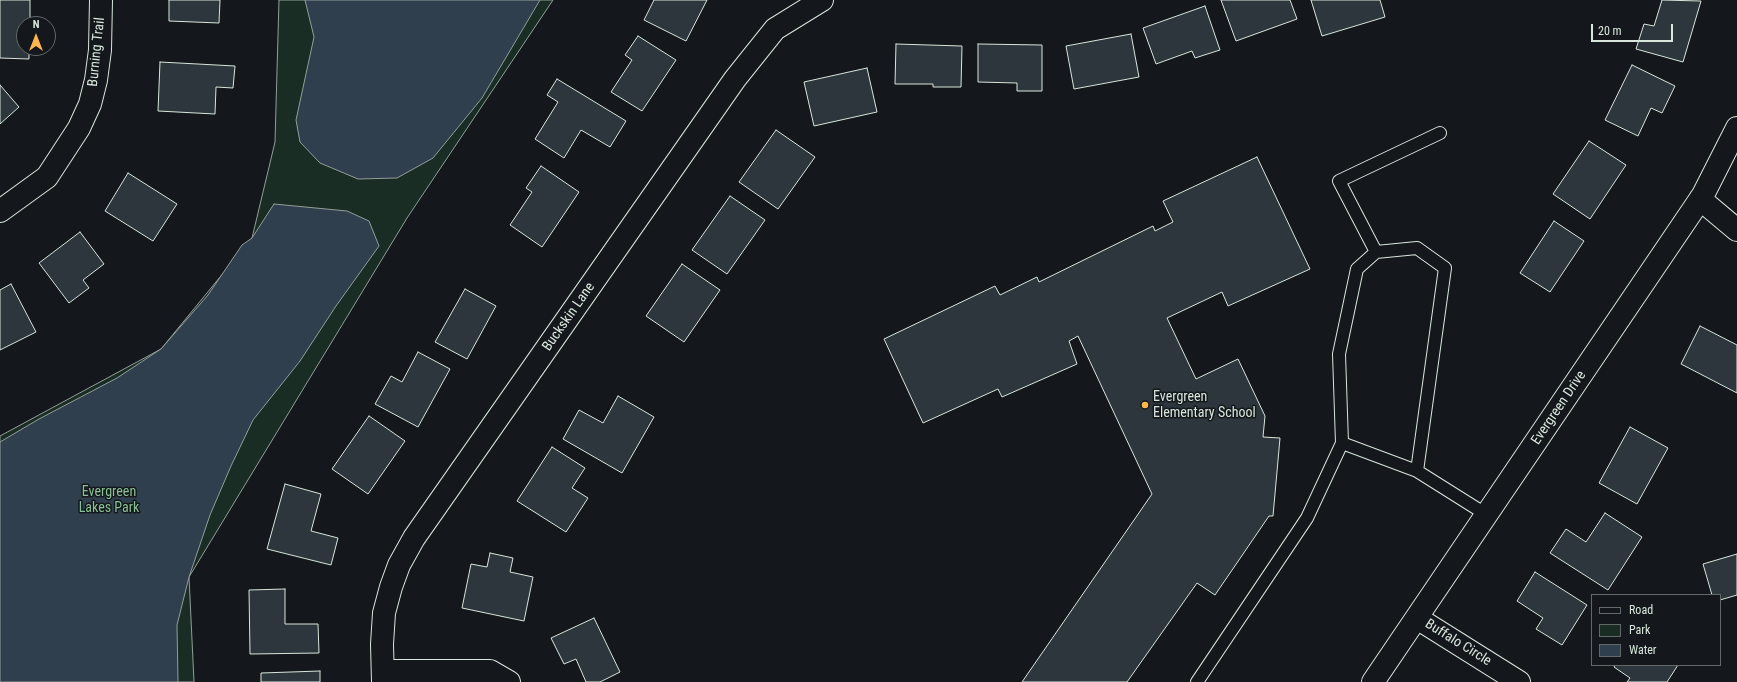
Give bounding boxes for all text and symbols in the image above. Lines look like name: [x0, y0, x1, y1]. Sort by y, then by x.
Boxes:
north arrow: [16, 16, 56, 56]
scale bar: [1593, 16, 1675, 42]
street label: Burning Trail: [85, 17, 109, 87]
text: N: [33, 18, 39, 31]
text: 20 m: [1598, 24, 1622, 38]
street label: Buckskin Lane: [539, 279, 599, 355]
street label: Evergreen Drive: [1528, 368, 1590, 448]
place label: Evergreen Elementary School: [1153, 389, 1256, 422]
marker: Evergreen Elementary School: [1140, 400, 1150, 410]
park label: Evergreen Lakes Park: [79, 484, 139, 516]
legend: [1591, 594, 1721, 666]
text: Road: [1629, 603, 1653, 617]
street label: Buffalo Circle: [1422, 616, 1494, 670]
text: Park: [1629, 623, 1650, 637]
text: Water: [1629, 643, 1657, 657]

